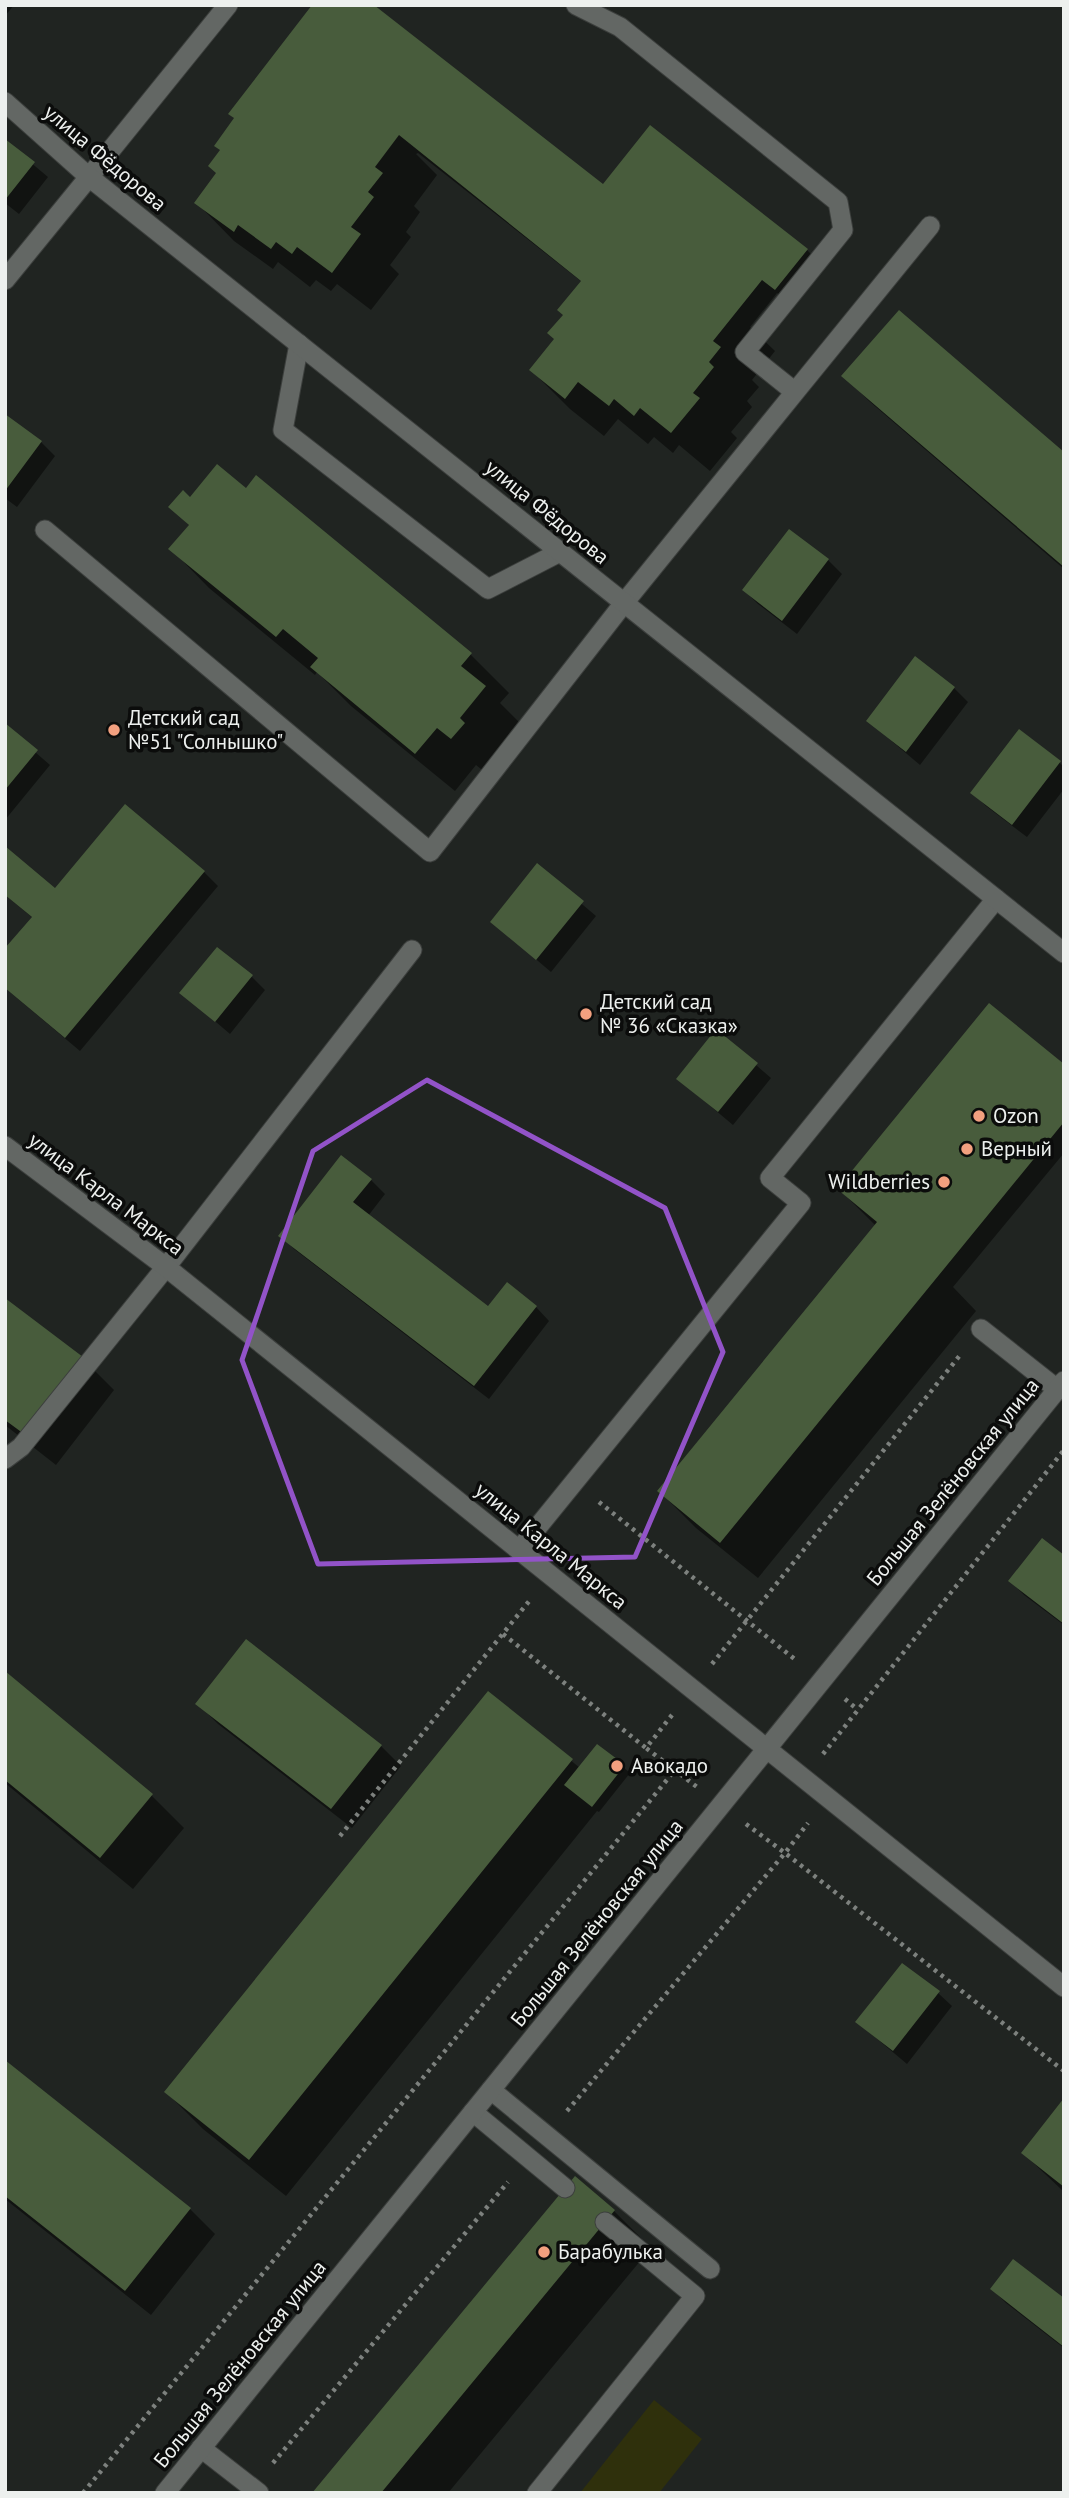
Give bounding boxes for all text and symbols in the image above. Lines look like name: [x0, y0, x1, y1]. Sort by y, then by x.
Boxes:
street label: улица Фёдорова: [39, 98, 172, 217]
street label: улица Фёдорова: [480, 453, 615, 570]
place label: Детский сад №51 "Солнышко": [128, 704, 283, 755]
marker: Детский сад №51 "Солнышко": [106, 722, 122, 738]
place label: Детский сад № 36 «Сказка»: [600, 988, 738, 1039]
marker: Детский сад № 36 «Сказка»: [578, 1006, 594, 1022]
place label: Ozon: [993, 1102, 1039, 1129]
marker: Ozon: [971, 1108, 987, 1124]
street label: улица Карла Маркса: [23, 1126, 190, 1261]
place label: Верный: [981, 1135, 1052, 1162]
marker: Верный: [959, 1141, 975, 1157]
place label: Wildberries: [828, 1168, 930, 1195]
marker: Wildberries: [936, 1174, 952, 1190]
street label: Большая Зелёновская улица: [861, 1372, 1045, 1591]
street label: улица Карла Маркса: [470, 1476, 633, 1615]
place label: Авокадо: [631, 1752, 708, 1779]
marker: Авокадо: [609, 1758, 625, 1774]
street label: Большая Зелёновская улица: [505, 1813, 689, 2032]
place label: Барабулька: [558, 2238, 663, 2265]
marker: Барабулька: [536, 2244, 552, 2260]
street label: Большая Зелёновская улица: [148, 2254, 332, 2473]

